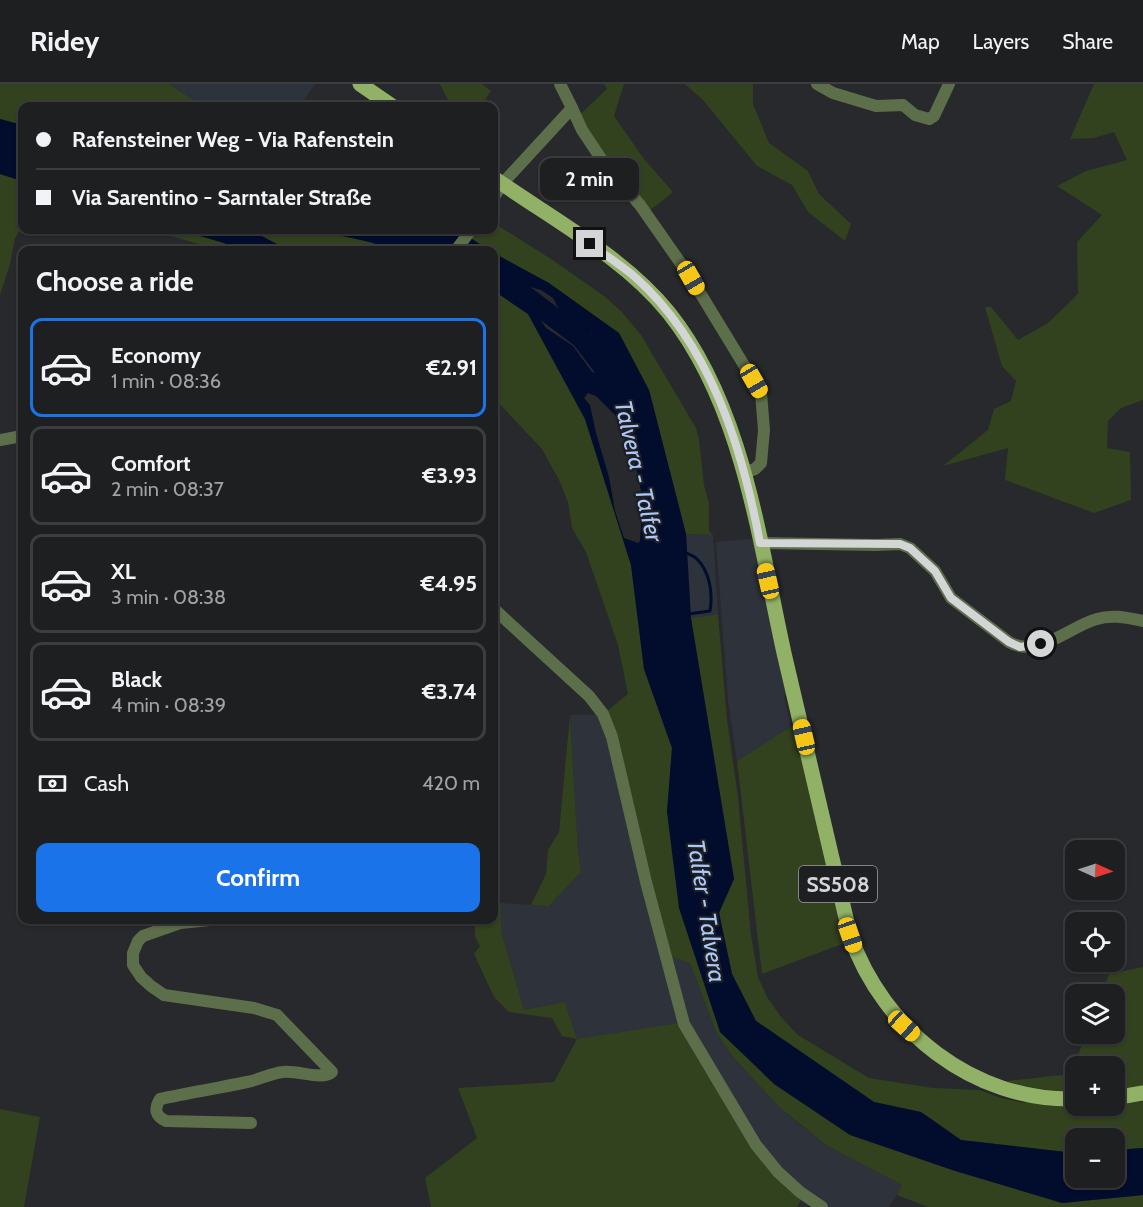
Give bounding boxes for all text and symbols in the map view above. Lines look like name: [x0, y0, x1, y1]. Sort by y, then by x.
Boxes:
text: Ridey: [30, 24, 99, 58]
text: Map: [901, 29, 940, 54]
text: Layers: [973, 29, 1029, 54]
text: Share: [1062, 29, 1113, 54]
text: Rafensteiner Weg - Via Rafenstein: [72, 126, 394, 153]
callout: 2 min: [540, 157, 640, 199]
text: 2 min: [565, 167, 614, 191]
text: Via Sarentino - Sarntaler Straße: [72, 184, 371, 211]
route end: [576, 230, 603, 257]
car: [674, 258, 708, 298]
text: Choose a ride: [36, 265, 194, 298]
icon: car: [39, 341, 93, 395]
text: Economy: [111, 342, 201, 369]
text: €2.91: [426, 354, 477, 381]
car: [737, 361, 771, 401]
text: 1 min · 08:36: [111, 369, 221, 393]
water label: Talvera - Talfer: [609, 397, 670, 546]
icon: car: [39, 449, 93, 503]
text: Comfort: [111, 450, 190, 477]
text: €3.93: [422, 462, 477, 489]
text: 2 min · 08:37: [111, 477, 224, 501]
icon: car: [39, 557, 93, 611]
text: XL: [111, 558, 136, 585]
car: [755, 561, 781, 601]
text: €4.95: [421, 570, 477, 597]
text: 3 min · 08:38: [111, 585, 226, 609]
route start: [1027, 630, 1054, 657]
icon: car: [39, 665, 93, 719]
text: Black: [111, 666, 162, 693]
text: €3.74: [422, 678, 477, 705]
text: 4 min · 08:39: [111, 693, 226, 717]
car: [791, 717, 817, 757]
icon: cash: [36, 767, 69, 800]
text: Cash: [84, 770, 129, 797]
text: 420 m: [422, 771, 480, 795]
water label: Talfer - Talvera: [681, 837, 733, 985]
north arrow: [1065, 840, 1125, 900]
map controls: [1065, 840, 1125, 1188]
button: Confirm: [36, 843, 480, 912]
road number: SS508: [799, 866, 877, 902]
button: locate: [1065, 912, 1125, 972]
car: [836, 915, 864, 955]
button: layers: [1065, 984, 1125, 1044]
car: [885, 1007, 923, 1045]
button: +: [1065, 1056, 1125, 1116]
button: −: [1065, 1128, 1125, 1188]

